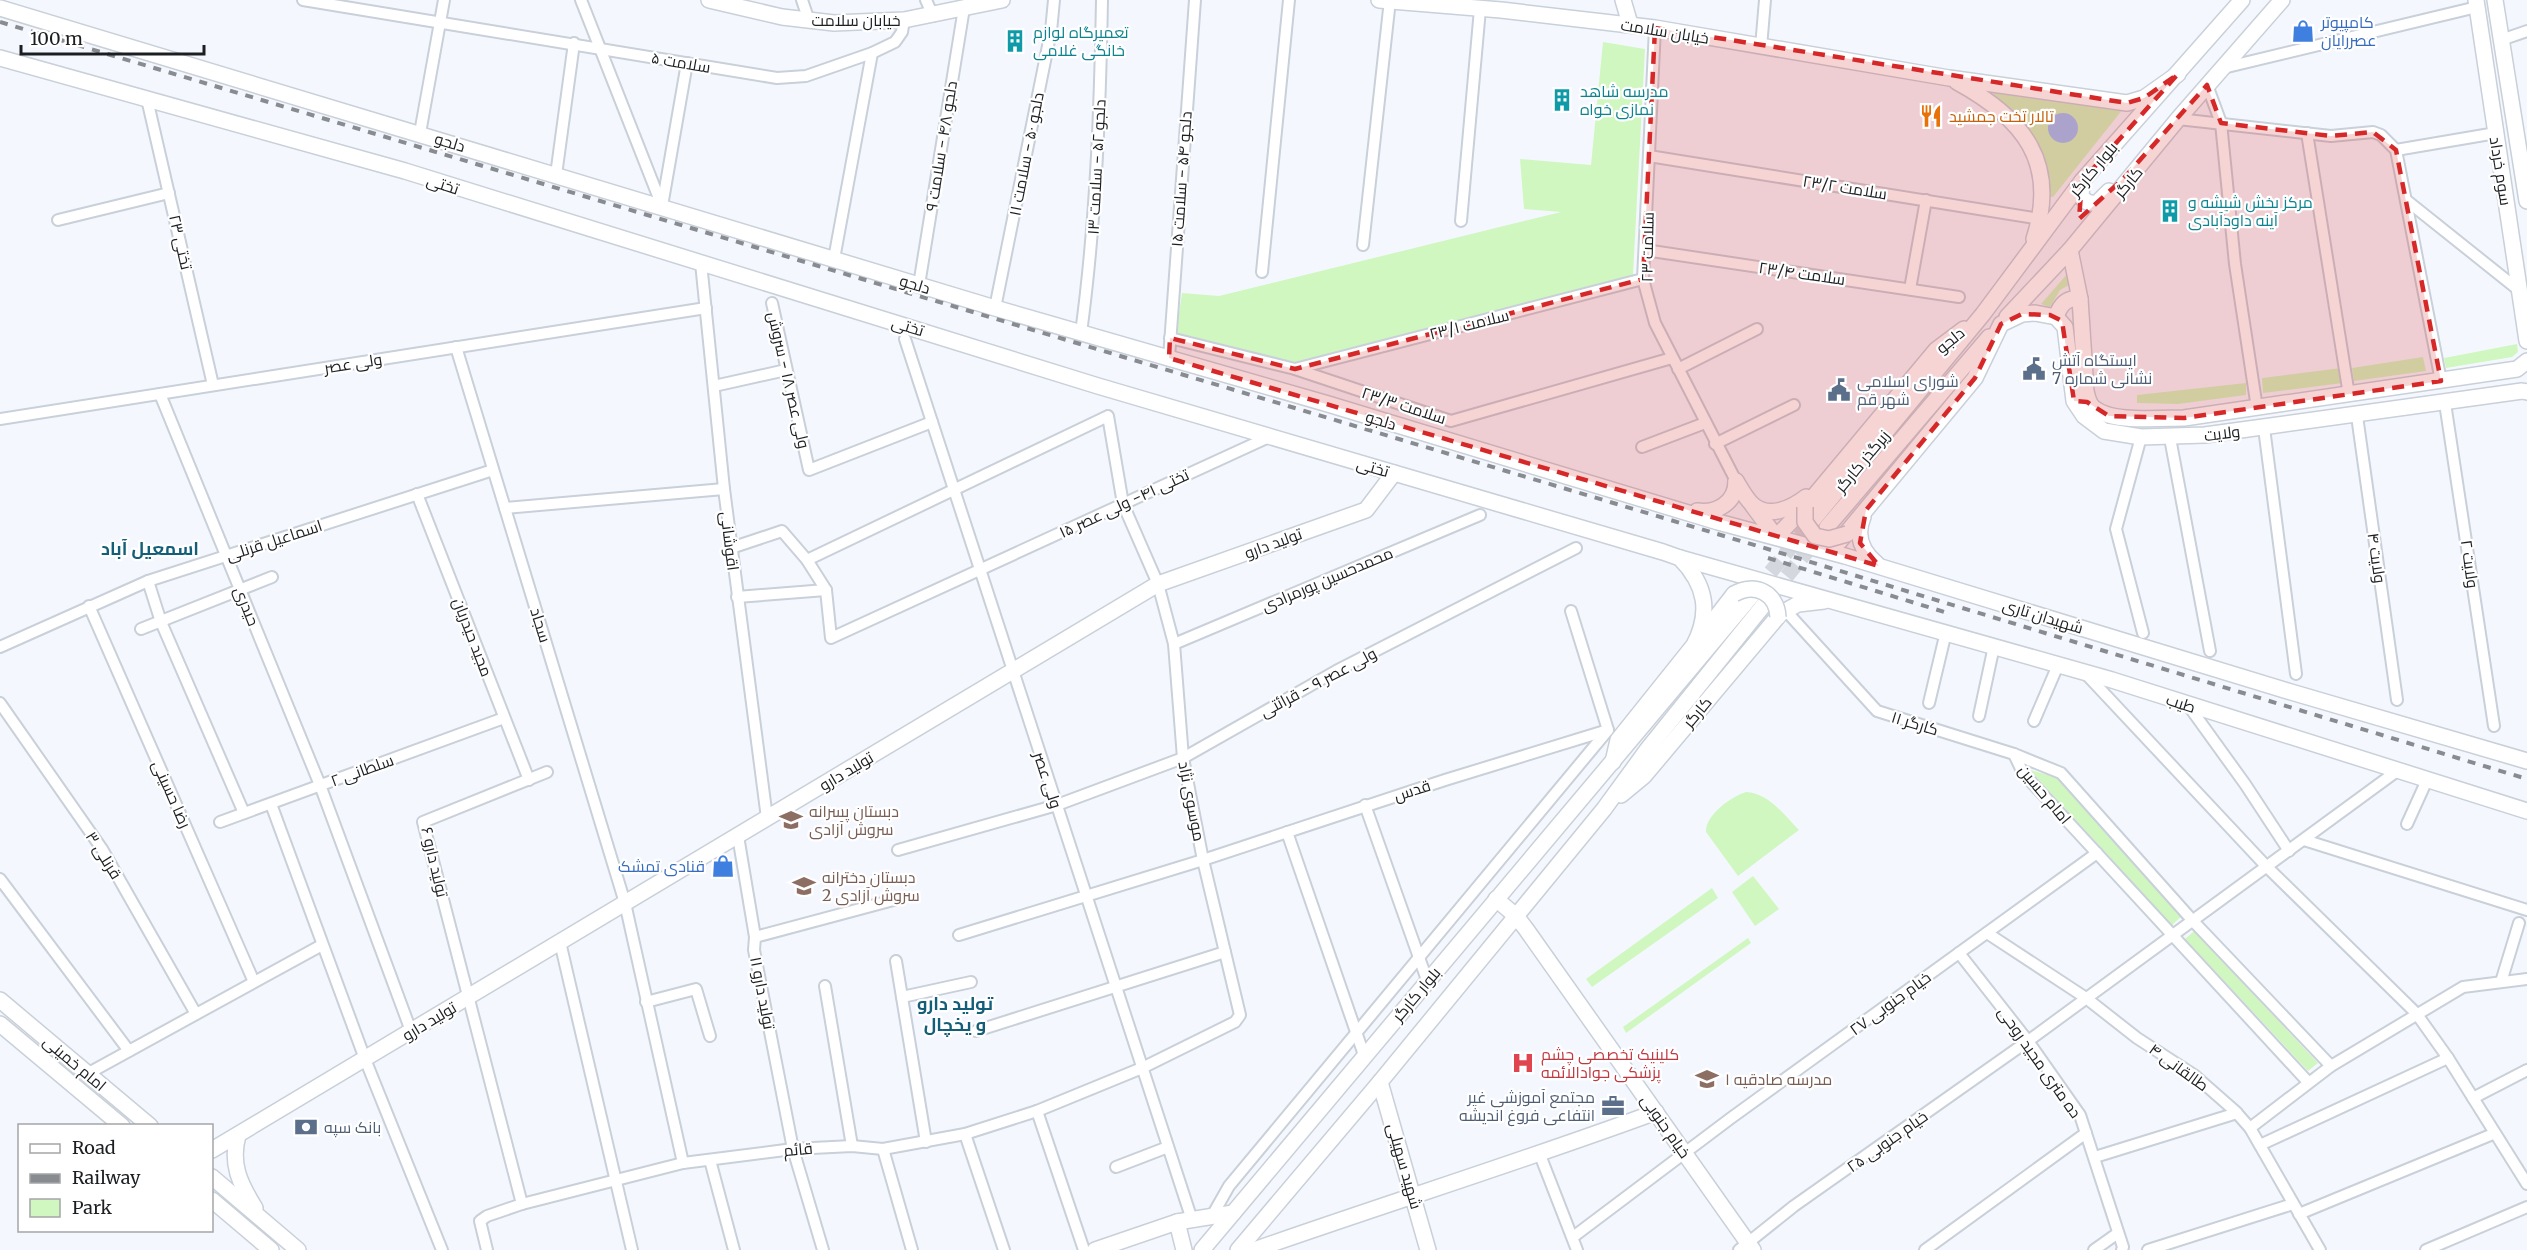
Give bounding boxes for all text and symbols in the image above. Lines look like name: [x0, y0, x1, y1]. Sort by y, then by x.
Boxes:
street label: خیابان سلامت: [811, 10, 901, 31]
place label: کامپیوتر عصررایان: [2320, 12, 2377, 51]
street label: خیابان سلامت: [1619, 14, 1711, 49]
scale bar: [21, 18, 204, 56]
shop icon: کامپیوتر عصررایان: [2290, 18, 2316, 44]
place label: تعمیرگاه لوازم خانگی غلامی: [1033, 22, 1129, 61]
text: 100 m: [30, 27, 83, 50]
building icon: تعمیرگاه لوازم خانگی غلامی: [1002, 28, 1028, 54]
street label: سلامت ۵: [650, 47, 712, 77]
street label: دلجو ۴۸ - سلامت ۹: [921, 79, 961, 213]
place label: مدرسه شاهد نمازی خواه: [1580, 81, 1669, 120]
building icon: مدرسه شاهد نمازی خواه: [1549, 87, 1575, 113]
street label: دلجو ۵۰ - سلامت ۱۱: [1004, 91, 1048, 217]
street label: دلجو ۵۲ - سلامت ۱۳: [1082, 99, 1110, 235]
restaurant icon: تالار تخت جمشید: [1918, 103, 1944, 129]
place label: تالار تخت جمشید: [1949, 106, 2055, 126]
street label: دلجو ۵۴ - سلامت ۱۵: [1166, 111, 1196, 247]
street label: دلجو: [432, 128, 468, 156]
street label: سوم خرداد: [2484, 135, 2516, 207]
street label: بلوار کارگر: [2064, 138, 2122, 201]
street label: کارگر: [2109, 162, 2147, 202]
street label: تختی: [424, 169, 462, 200]
street label: سلامت ۲۳/۲: [1801, 170, 1889, 204]
place label: مرکز پخش شیشه و آینه داودآبادی: [2188, 192, 2313, 231]
building icon: مرکز پخش شیشه و آینه داودآبادی: [2157, 198, 2183, 224]
street label: سلامت ۲۳: [1636, 212, 1658, 282]
street label: تختی ۲۳: [164, 213, 197, 272]
street label: سلامت ۲۳/۴: [1757, 257, 1847, 289]
street label: دلجو: [897, 270, 933, 298]
street label: سلامت ۲۳/۱: [1427, 304, 1511, 344]
street label: ولی عصر ۱۸ - سروش: [763, 310, 814, 451]
street label: تختی: [889, 312, 927, 342]
street label: دلجو: [1932, 322, 1968, 358]
street label: ولی عصر: [322, 349, 384, 379]
place label: ایستگاه آتش نشانی شماره 7: [2052, 350, 2152, 389]
public building icon: ایستگاه آتش نشانی شماره 7: [2021, 356, 2047, 382]
place label: شورای اسلامی شهر قم: [1857, 371, 1959, 411]
public building icon: شورای اسلامی شهر قم: [1826, 377, 1852, 403]
street label: سلامت ۲۳/۳: [1359, 382, 1449, 428]
street label: دلجو: [1363, 406, 1399, 434]
street label: ولایت: [2203, 421, 2241, 445]
street label: زیرگذر کارگر: [1830, 426, 1894, 497]
street label: تختی: [1354, 453, 1392, 482]
street label: تختی ۴۱- ولی عصر ۱۵: [1056, 464, 1193, 543]
street label: اقوشانی: [715, 510, 744, 572]
street label: اسماعیل قرنلی: [223, 515, 325, 566]
street label: تولید دارو: [1241, 523, 1305, 563]
street label: ولایت ۴: [2364, 531, 2390, 585]
district label: اسمعیل آباد: [101, 537, 199, 560]
street label: ولایت ۲: [2457, 539, 2483, 589]
street label: محمدحسین پورمرادی: [1258, 542, 1396, 618]
street label: حیدری: [229, 583, 264, 629]
street label: شهیدان تاری: [2000, 594, 2086, 639]
street label: مجید حیدریان: [448, 595, 497, 680]
street label: سجاد: [526, 605, 556, 645]
street label: ولی عصر ۹ - قرائتی: [1256, 643, 1380, 722]
street label: طیب: [2164, 689, 2198, 717]
street label: کارگر: [1678, 692, 1716, 732]
street label: کارگر ۱۱: [1889, 706, 1941, 740]
street label: تولید دارو: [815, 747, 877, 795]
street label: ولی عصر: [1028, 748, 1067, 811]
street label: ۲ سلطانی: [328, 749, 397, 792]
street label: رضا حسینی: [147, 757, 196, 831]
street label: موسوی نژاد: [1173, 759, 1210, 843]
street label: امام حسین: [2013, 760, 2076, 829]
street label: قدس: [1391, 775, 1433, 806]
place label: دبستان پسرانه سروش آزادی: [809, 801, 899, 840]
school or university icon: دبستان پسرانه سروش آزادی: [778, 807, 804, 833]
street label: تولید دارو ۶: [417, 825, 453, 900]
street label: قرنلی ۳: [81, 827, 126, 883]
shop icon: قنادی تمشک: [710, 853, 736, 879]
place label: قنادی تمشک: [618, 856, 705, 877]
place label: دبستان دخترانه سروش آزادی 2: [822, 867, 920, 906]
school or university icon: دبستان دخترانه سروش آزادی 2: [791, 873, 817, 899]
street label: تولید دارو ۱۱: [746, 955, 780, 1032]
street label: بلوار کارگر: [1387, 963, 1445, 1026]
street label: خیام جنوبی ۲۷: [1845, 967, 1936, 1041]
district label: تولید دارو و یخچال: [917, 992, 993, 1037]
street label: تولید دارو: [398, 997, 460, 1045]
street label: ده متری مجید روحی: [1993, 1002, 2086, 1122]
street label: امام خمینی: [38, 1031, 111, 1097]
street label: طالقانی ۴: [2145, 1039, 2213, 1096]
place label: کلینیک تخصصی چشم پزشکی جوادالائمه: [1541, 1044, 1679, 1084]
hospital icon: کلینیک تخصصی چشم پزشکی جوادالائمه: [1510, 1050, 1536, 1076]
school or university icon: مدرسه صادقیه ۱: [1694, 1066, 1720, 1092]
place label: مدرسه صادقیه ۱: [1725, 1069, 1832, 1089]
place label: مجتمع آموزشی غیر انتفاعی فروغ اندیشه: [1459, 1087, 1595, 1127]
street label: خیام جنوبی: [1635, 1090, 1695, 1163]
office icon: مجتمع آموزشی غیر انتفاعی فروغ اندیشه: [1600, 1093, 1626, 1119]
street label: خیام جنوبی ۲۵: [1843, 1106, 1933, 1178]
bank icon: بانک سپه: [293, 1114, 319, 1140]
place label: بانک سپه: [324, 1117, 381, 1138]
street label: شهید سهیلی: [1382, 1121, 1427, 1212]
legend: [18, 1124, 213, 1232]
text: Road: [72, 1136, 116, 1159]
street label: قائم: [783, 1138, 814, 1162]
text: Railway: [72, 1166, 141, 1189]
text: Park: [72, 1196, 113, 1219]

